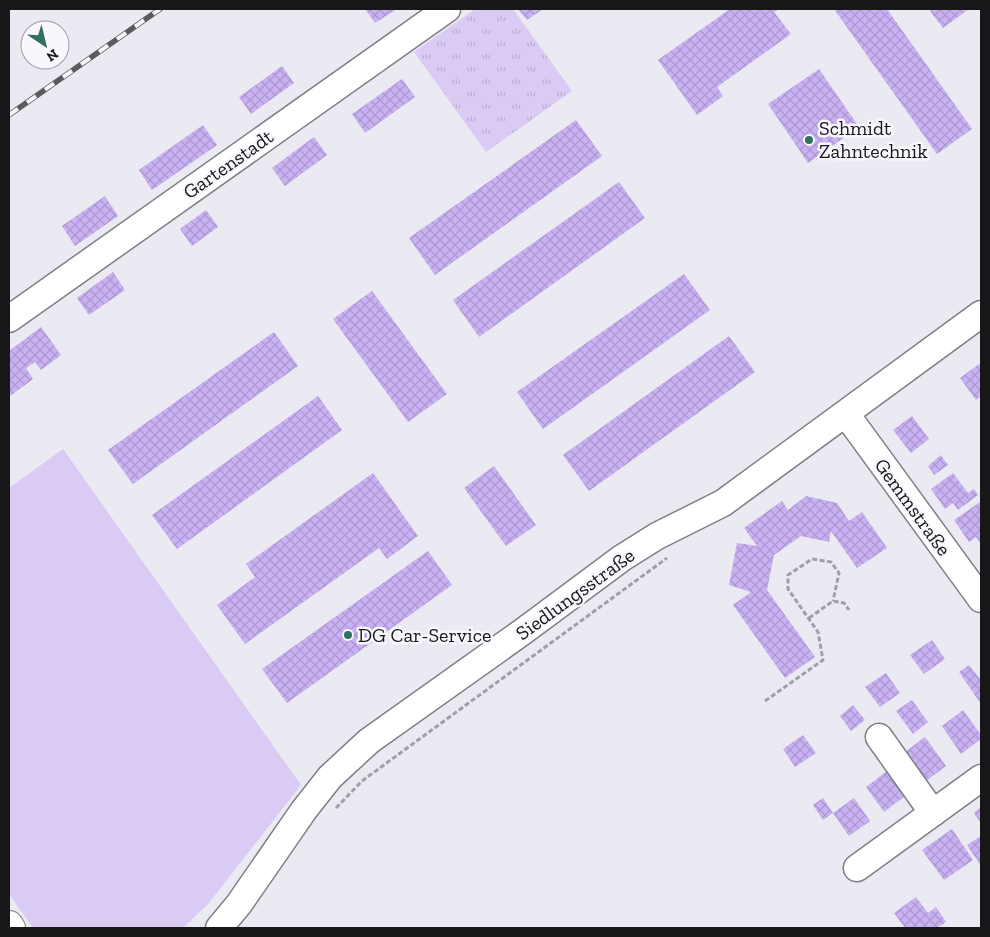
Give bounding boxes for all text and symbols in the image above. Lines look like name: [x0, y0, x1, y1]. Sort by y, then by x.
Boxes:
north arrow: [20, 20, 70, 70]
text: N: [43, 45, 61, 65]
place label: Schmidt Zahntechnik: [819, 116, 928, 163]
street label: Gartenstadt: [178, 124, 278, 204]
marker: Schmidt Zahntechnik: [803, 134, 815, 146]
street label: Gemmstraße: [870, 454, 956, 560]
street label: Siedlungsstraße: [511, 543, 639, 645]
place label: DG Car-Service: [358, 623, 491, 647]
marker: DG Car-Service: [342, 629, 354, 641]

